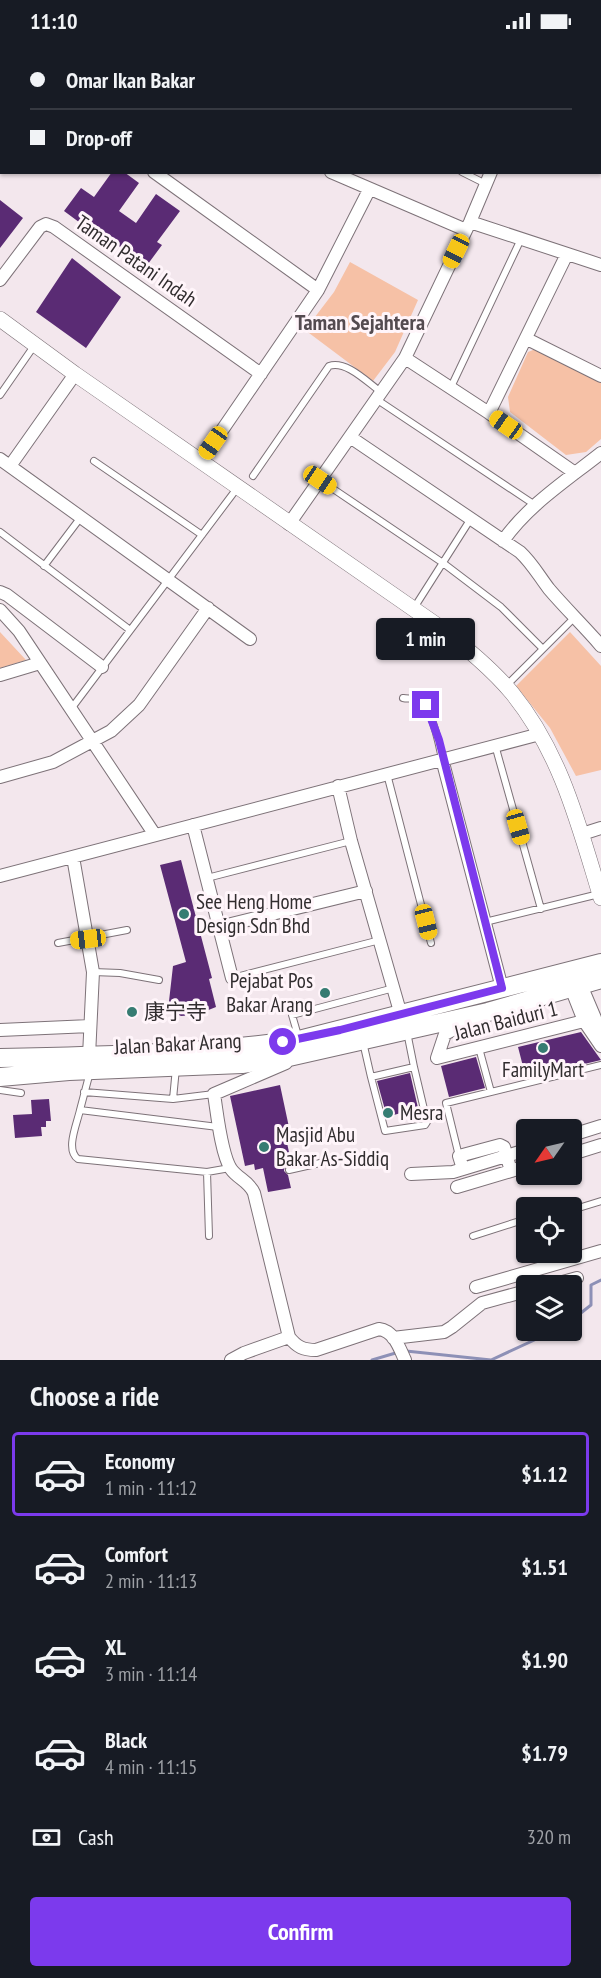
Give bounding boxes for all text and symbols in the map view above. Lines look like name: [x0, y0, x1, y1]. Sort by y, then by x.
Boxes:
text: 11:10: [30, 7, 78, 35]
text: Omar Ikan Bakar: [66, 66, 195, 94]
text: Drop-off: [66, 124, 132, 152]
street label: Taman Patani Indah: [70, 209, 202, 312]
car: [440, 231, 472, 271]
district label: Taman Sejahtera: [295, 308, 425, 336]
car: [486, 407, 526, 443]
car: [195, 423, 231, 463]
car: [300, 462, 340, 498]
callout: 1 min: [376, 618, 476, 660]
text: 1 min: [405, 626, 446, 652]
route end: [412, 691, 439, 718]
car: [504, 807, 532, 847]
place label: See Heng Home Design Sdn Bhd: [196, 888, 312, 939]
car: [413, 902, 439, 942]
marker: See Heng Home Design Sdn Bhd: [177, 907, 191, 921]
car: [69, 928, 107, 950]
place label: Pejabat Pos Bakar Arang: [226, 967, 313, 1018]
marker: Pejabat Pos Bakar Arang: [318, 986, 332, 1000]
street label: Jalan Baiduri 1: [450, 995, 560, 1047]
place label: 康宁寺: [144, 998, 207, 1025]
marker: 康宁寺: [125, 1005, 139, 1019]
street label: Jalan Bakar Arang: [113, 1027, 242, 1060]
route start: [269, 1028, 296, 1055]
marker: FamilyMart: [536, 1041, 550, 1055]
place label: FamilyMart: [502, 1056, 584, 1083]
place label: Mesra: [400, 1099, 443, 1126]
marker: Mesra: [381, 1106, 395, 1120]
north arrow: [516, 1119, 582, 1185]
map controls: [516, 1119, 582, 1341]
place label: Masjid Abu Bakar As-Siddiq: [276, 1121, 389, 1172]
marker: Masjid Abu Bakar As-Siddiq: [257, 1140, 271, 1154]
button: locate: [516, 1197, 582, 1263]
button: layers: [516, 1275, 582, 1341]
text: Choose a ride: [30, 1379, 159, 1413]
icon: car: [33, 1447, 87, 1501]
text: Economy: [105, 1447, 175, 1475]
text: $1.12: [521, 1460, 568, 1488]
text: 1 min · 11:12: [105, 1475, 197, 1501]
icon: car: [33, 1540, 87, 1594]
text: Comfort: [105, 1540, 168, 1568]
text: $1.51: [521, 1553, 568, 1581]
text: 2 min · 11:13: [105, 1568, 197, 1594]
icon: car: [33, 1633, 87, 1687]
text: XL: [105, 1633, 126, 1661]
text: $1.90: [521, 1646, 568, 1674]
text: 3 min · 11:14: [105, 1661, 197, 1687]
icon: car: [33, 1726, 87, 1780]
text: Black: [105, 1726, 147, 1754]
text: $1.79: [521, 1739, 568, 1767]
text: 4 min · 11:15: [105, 1754, 197, 1780]
icon: cash: [30, 1821, 63, 1854]
text: Cash: [78, 1823, 114, 1851]
text: 320 m: [527, 1824, 571, 1850]
button: Confirm: [30, 1897, 571, 1966]

